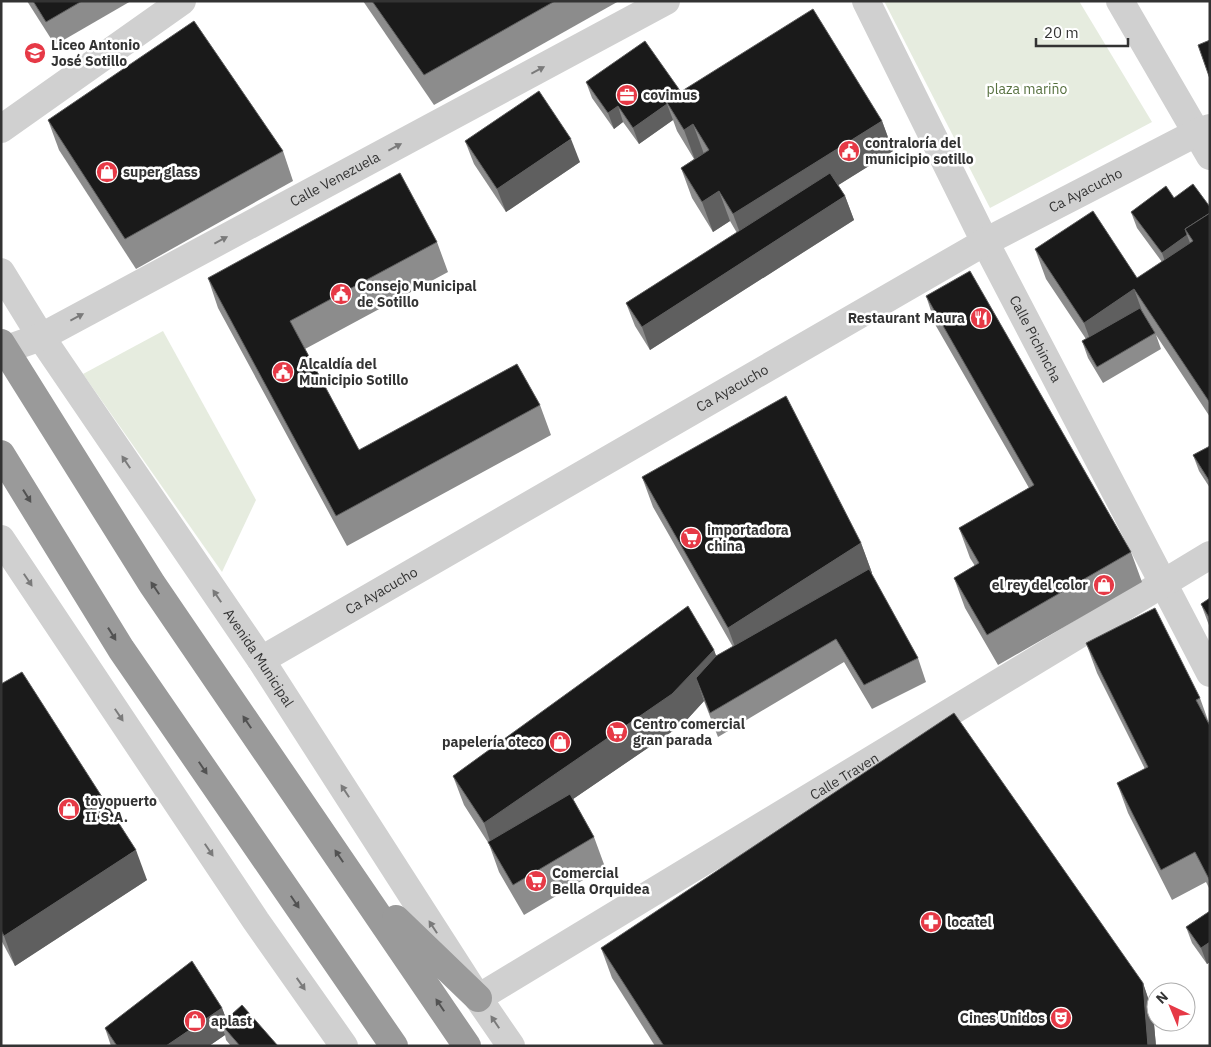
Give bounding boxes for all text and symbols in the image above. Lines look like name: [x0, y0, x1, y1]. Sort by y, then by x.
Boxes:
scale bar: [1036, 15, 1128, 47]
text: 20 m: [1044, 23, 1079, 42]
place label: Liceo Antonio José Sotillo: [51, 36, 140, 70]
school or university icon: Liceo Antonio José Sotillo: [23, 41, 47, 65]
one-way arrow: [530, 66, 545, 74]
park label: plaza mariño: [987, 80, 1068, 98]
office icon: covimus: [615, 83, 639, 107]
place label: covimus: [643, 86, 697, 104]
place label: contraloría del municipio sotillo: [865, 134, 974, 168]
public building icon: contraloría del municipio sotillo: [837, 139, 861, 163]
one-way arrow: [387, 143, 402, 151]
street label: Calle Venezuela: [287, 147, 383, 211]
shop icon: super glass: [95, 160, 119, 184]
place label: super glass: [123, 163, 198, 181]
street label: Ca Ayacucho: [1046, 164, 1125, 217]
one-way arrow: [213, 236, 228, 244]
place label: Consejo Municipal de Sotillo: [357, 277, 477, 311]
public building icon: Consejo Municipal de Sotillo: [329, 282, 353, 306]
street label: Calle Pichincha: [1005, 292, 1066, 386]
restaurant icon: Restaurant Maura: [969, 306, 993, 330]
place label: Restaurant Maura: [848, 309, 965, 327]
one-way arrow: [70, 313, 85, 321]
place label: Alcaldía del Municipio Sotillo: [299, 355, 408, 389]
public building icon: Alcaldía del Municipio Sotillo: [271, 360, 295, 384]
street label: Ca Ayacucho: [693, 360, 772, 416]
one-way arrow: [121, 455, 131, 469]
one-way arrow: [22, 489, 31, 502]
place label: importadora china: [707, 521, 789, 555]
supermarket icon: importadora china: [679, 526, 703, 550]
street label: Ca Ayacucho: [342, 563, 421, 618]
one-way arrow: [23, 573, 33, 586]
shop icon: el rey del color: [1092, 573, 1116, 597]
place label: el rey del color: [992, 576, 1088, 594]
one-way arrow: [151, 581, 160, 595]
one-way arrow: [212, 590, 222, 603]
street label: Avenida Municipal: [220, 605, 298, 710]
one-way arrow: [107, 627, 117, 640]
one-way arrow: [114, 708, 123, 721]
one-way arrow: [242, 715, 252, 729]
place label: Centro comercial gran parada: [633, 715, 745, 749]
supermarket icon: Centro comercial gran parada: [605, 720, 629, 744]
shop icon: papelería oteco: [548, 730, 572, 754]
place label: papelería oteco: [442, 733, 544, 751]
street label: Calle Traven: [807, 749, 882, 804]
one-way arrow: [198, 762, 208, 775]
one-way arrow: [340, 784, 350, 797]
place label: toyopuerto II S.A.: [85, 792, 157, 826]
shop icon: toyopuerto II S.A.: [57, 797, 81, 821]
one-way arrow: [204, 843, 214, 857]
one-way arrow: [334, 850, 344, 863]
place label: Comercial Bella Orquidea: [552, 864, 650, 898]
supermarket icon: Comercial Bella Orquidea: [524, 869, 548, 893]
one-way arrow: [290, 896, 300, 909]
pharmacy icon: locatel: [919, 910, 943, 934]
place label: locatel: [947, 913, 992, 931]
one-way arrow: [428, 921, 438, 934]
one-way arrow: [296, 977, 306, 991]
north arrow: [1146, 982, 1196, 1032]
text: N: [1152, 988, 1172, 1008]
one-way arrow: [435, 998, 445, 1012]
theatre icon: Cines Unidos: [1049, 1006, 1073, 1030]
shop icon: aplast: [183, 1009, 207, 1033]
place label: Cines Unidos: [960, 1009, 1045, 1027]
place label: aplast: [211, 1012, 252, 1030]
one-way arrow: [490, 1015, 500, 1028]

